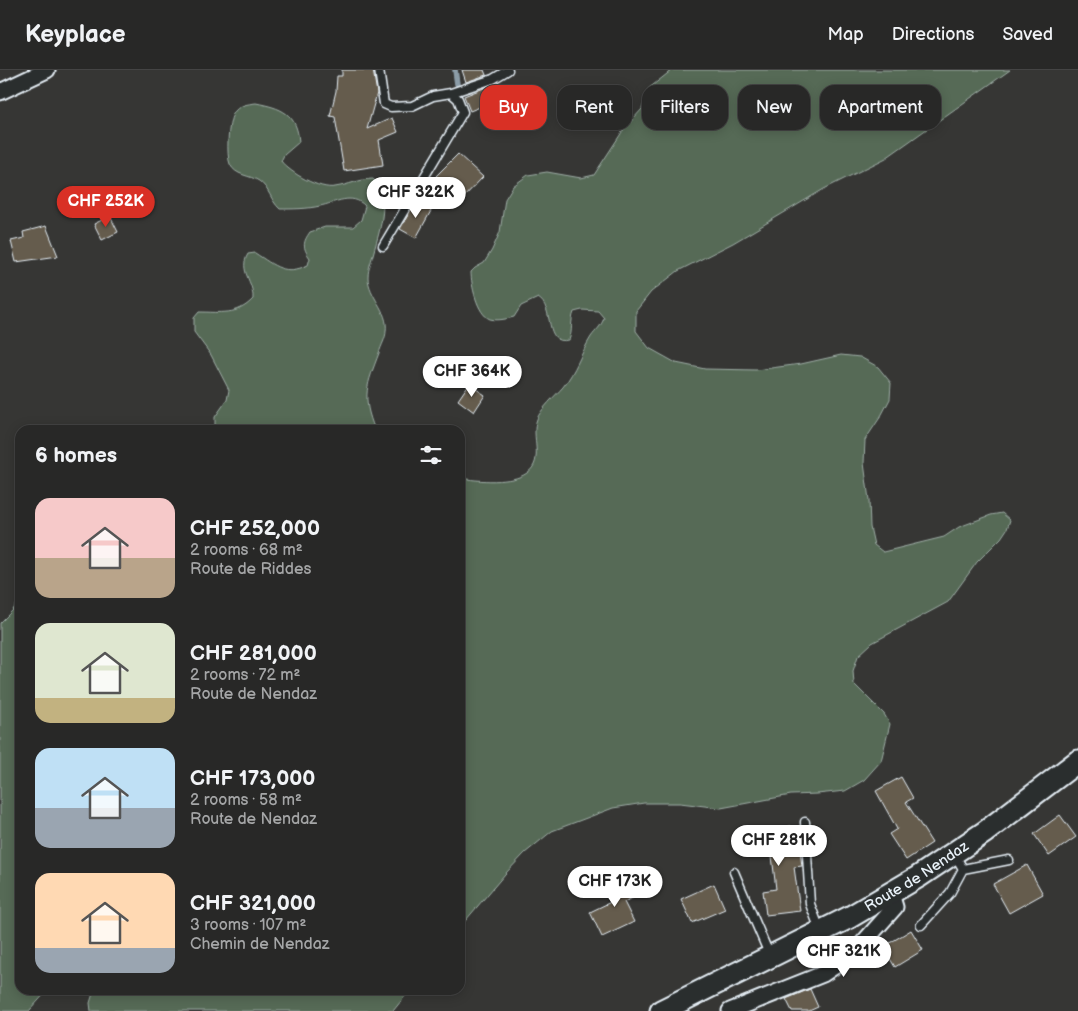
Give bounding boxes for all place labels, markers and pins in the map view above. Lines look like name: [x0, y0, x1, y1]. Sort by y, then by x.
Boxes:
pin: CHF 322K: [364, 176, 468, 219]
pin: CHF 252K: [54, 186, 158, 228]
pin: CHF 364K: [420, 356, 524, 398]
pin: CHF 281K: [727, 824, 831, 867]
pin: CHF 173K: [563, 866, 667, 908]
pin: CHF 321K: [792, 936, 896, 978]

